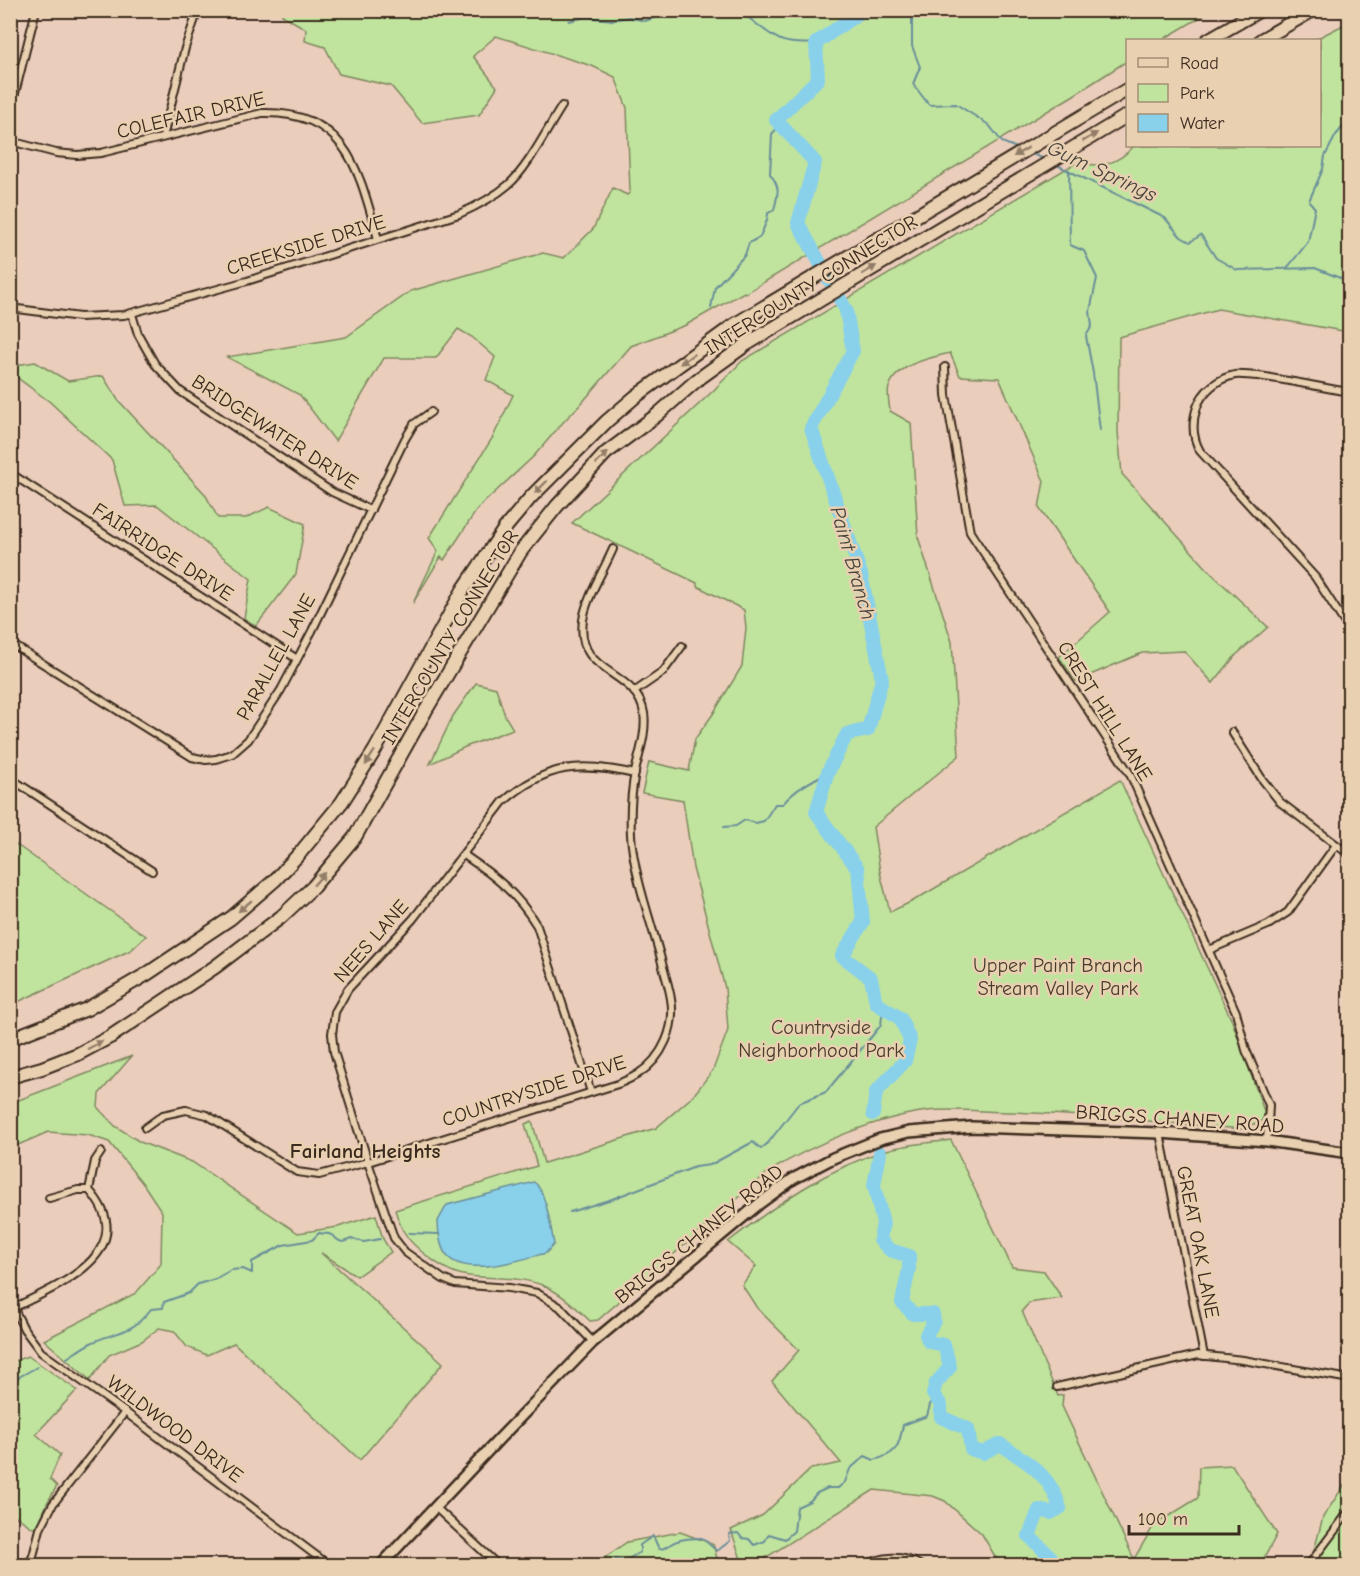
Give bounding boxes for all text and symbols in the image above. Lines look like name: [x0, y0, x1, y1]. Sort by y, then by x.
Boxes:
legend: [1126, 39, 1321, 147]
text: Road: [1180, 53, 1219, 74]
text: Park: [1180, 83, 1215, 104]
street label: COLEFAIR DRIVE: [115, 87, 267, 143]
text: Water: [1180, 113, 1225, 134]
one-way arrow: [1082, 132, 1099, 142]
water label: Gum Springs: [1044, 135, 1161, 207]
one-way arrow: [1013, 147, 1029, 158]
street label: CREEKSIDE DRIVE: [224, 210, 388, 280]
street label: INTERCOUNTY CONNECTOR: [700, 210, 922, 360]
one-way arrow: [861, 265, 877, 276]
one-way arrow: [680, 353, 696, 365]
street label: BRIDGEWATER DRIVE: [187, 370, 363, 494]
one-way arrow: [595, 450, 609, 465]
one-way arrow: [534, 480, 548, 494]
street label: FAIRRIDGE DRIVE: [88, 498, 238, 606]
water label: Paint Branch: [825, 503, 881, 623]
street label: INTERCOUNTY CONNECTOR: [377, 525, 523, 748]
street label: PARALLEL LANE: [232, 590, 320, 724]
street label: CREST HILL LANE: [1053, 637, 1157, 785]
one-way arrow: [365, 750, 376, 766]
one-way arrow: [312, 872, 325, 887]
street label: NEES LANE: [329, 895, 413, 987]
one-way arrow: [237, 900, 253, 913]
park label: Upper Paint Branch Stream Valley Park: [973, 954, 1143, 1000]
park label: Countryside Neighborhood Park: [738, 1016, 904, 1062]
one-way arrow: [87, 1040, 104, 1049]
street label: COUNTRYSIDE DRIVE: [439, 1050, 629, 1132]
street label: BRIGGS CHANEY ROAD: [1075, 1100, 1285, 1138]
district label: Fairland Heights: [290, 1139, 440, 1163]
street label: BRIGGS CHANEY ROAD: [611, 1159, 787, 1309]
street label: GREAT OAK LANE: [1172, 1164, 1224, 1320]
street label: WILDWOOD DRIVE: [103, 1370, 247, 1488]
scale bar: [1129, 1498, 1238, 1536]
text: 100 m: [1138, 1509, 1188, 1530]

